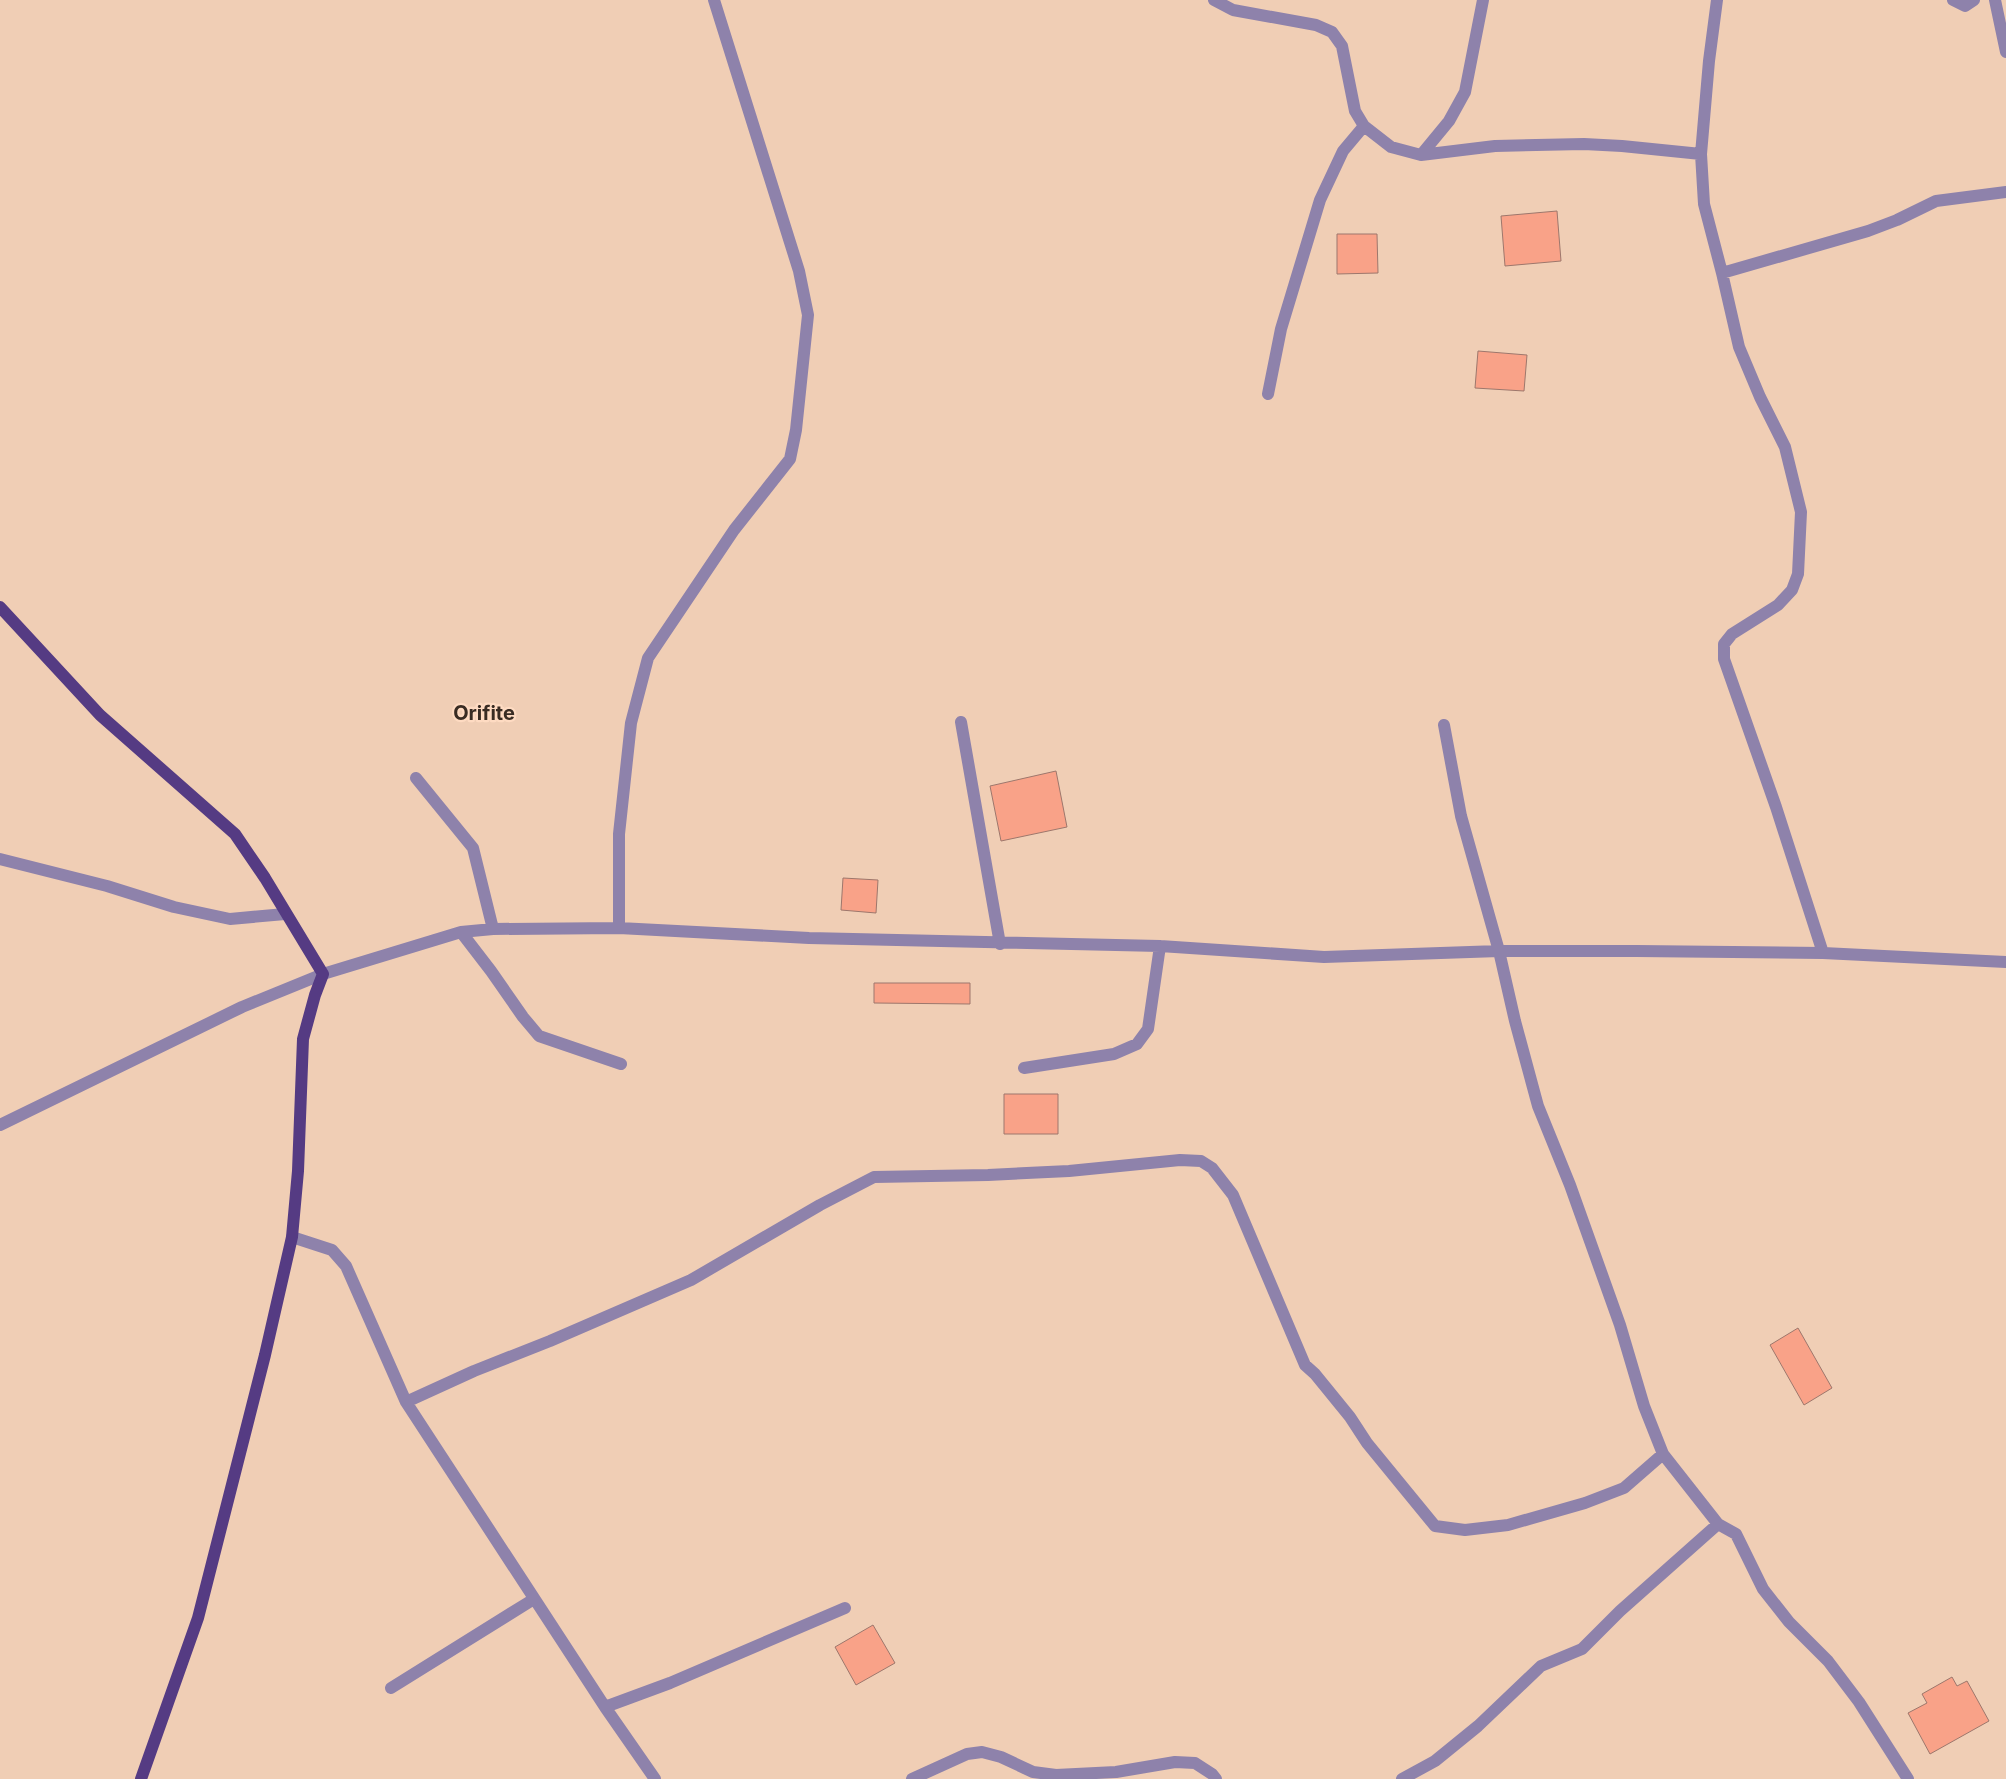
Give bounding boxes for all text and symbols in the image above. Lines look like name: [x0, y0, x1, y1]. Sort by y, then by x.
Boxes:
district label: Orifite: [453, 701, 515, 725]

